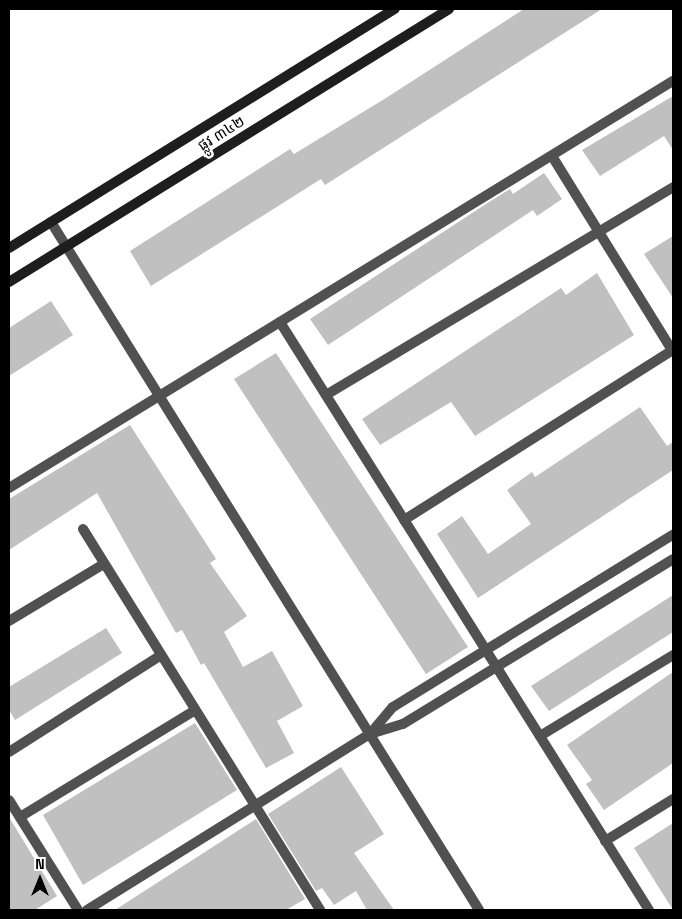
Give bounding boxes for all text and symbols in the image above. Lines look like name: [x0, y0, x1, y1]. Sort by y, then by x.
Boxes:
street label: ផ្លូវ ៣៤២: [194, 112, 248, 154]
north arrow: [15, 854, 65, 904]
text: N: [35, 855, 45, 873]

